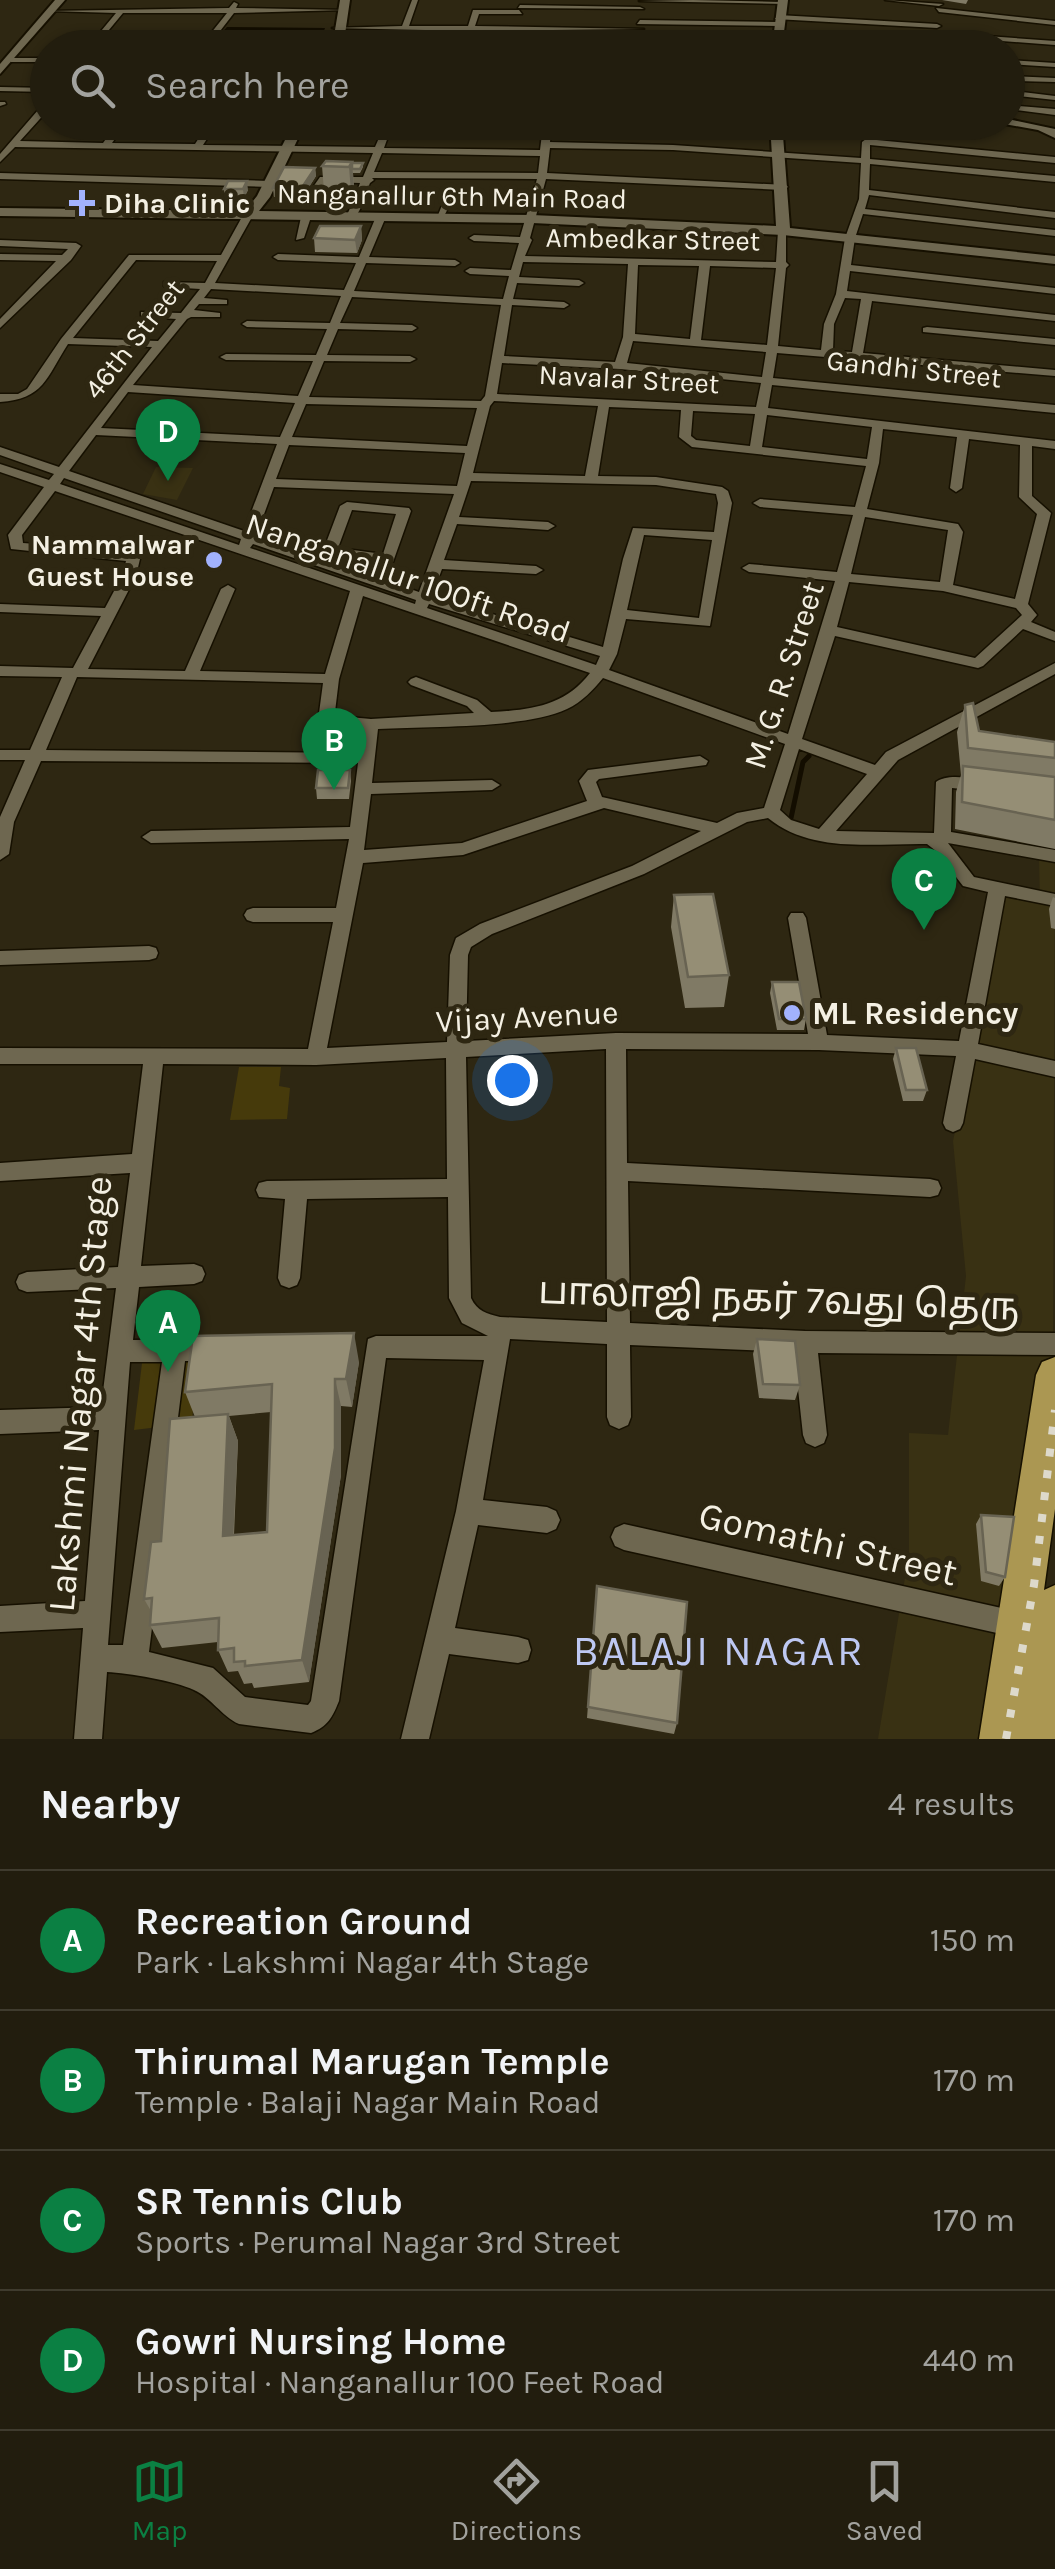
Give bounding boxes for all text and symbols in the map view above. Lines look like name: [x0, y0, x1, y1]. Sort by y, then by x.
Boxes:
search box: [30, 30, 1025, 140]
icon: search: [65, 58, 120, 113]
text: Search here: [145, 63, 349, 108]
street label: Nanganallur 6th Main Road: [277, 176, 627, 216]
place label: Diha Clinic: [104, 187, 250, 220]
marker: Diha Clinic: [69, 190, 95, 216]
street label: Ambedkar Street: [545, 221, 761, 257]
street label: 46th Street: [77, 273, 191, 405]
street label: Gandhi Street: [825, 343, 1003, 395]
street label: Navalar Street: [538, 358, 720, 400]
pin: D: [136, 398, 200, 481]
street label: Nanganallur 100ft Road: [241, 505, 575, 651]
place label: Nammalwar Guest House: [27, 528, 194, 593]
marker: Nammalwar Guest House: [203, 549, 225, 571]
street label: M. G. R. Street: [736, 577, 832, 773]
pin: B: [302, 708, 366, 790]
pin: C: [892, 848, 956, 930]
street label: Vijay Avenue: [435, 994, 619, 1040]
place label: ML Residency: [812, 995, 1018, 1032]
marker: ML Residency: [781, 1002, 803, 1024]
your location: [487, 1055, 538, 1106]
street label: Lakshmi Nagar 4th Stage: [39, 1174, 121, 1614]
street label: பாலாஜி நகர் 7வது தெரு: [537, 1268, 1020, 1333]
pin: A: [136, 1290, 200, 1372]
street label: Gomathi Street: [695, 1492, 961, 1596]
district label: BALAJI NAGAR: [573, 1626, 865, 1676]
text: Nearby: [40, 1779, 180, 1829]
text: 4 results: [888, 1786, 1015, 1823]
text: Recreation Ground: [135, 1899, 472, 1944]
text: A: [62, 1922, 83, 1959]
text: 150 m: [930, 1922, 1015, 1959]
text: Park · Lakshmi Nagar 4th Stage: [135, 1944, 589, 1981]
text: Thirumal Marugan Temple: [135, 2039, 610, 2084]
text: B: [62, 2062, 83, 2099]
text: 170 m: [933, 2062, 1015, 2099]
text: Temple · Balaji Nagar Main Road: [135, 2084, 600, 2121]
text: SR Tennis Club: [135, 2179, 403, 2224]
text: C: [62, 2202, 83, 2239]
text: 170 m: [933, 2202, 1015, 2239]
text: Sports · Perumal Nagar 3rd Street: [135, 2224, 620, 2261]
text: Gowri Nursing Home: [135, 2319, 506, 2364]
text: D: [62, 2342, 83, 2379]
text: 440 m: [923, 2342, 1015, 2379]
text: Hospital · Nanganallur 100 Feet Road: [135, 2364, 665, 2401]
tab: Map: [132, 2454, 187, 2547]
tab: Directions: [451, 2454, 582, 2547]
tab: Saved: [846, 2454, 923, 2547]

